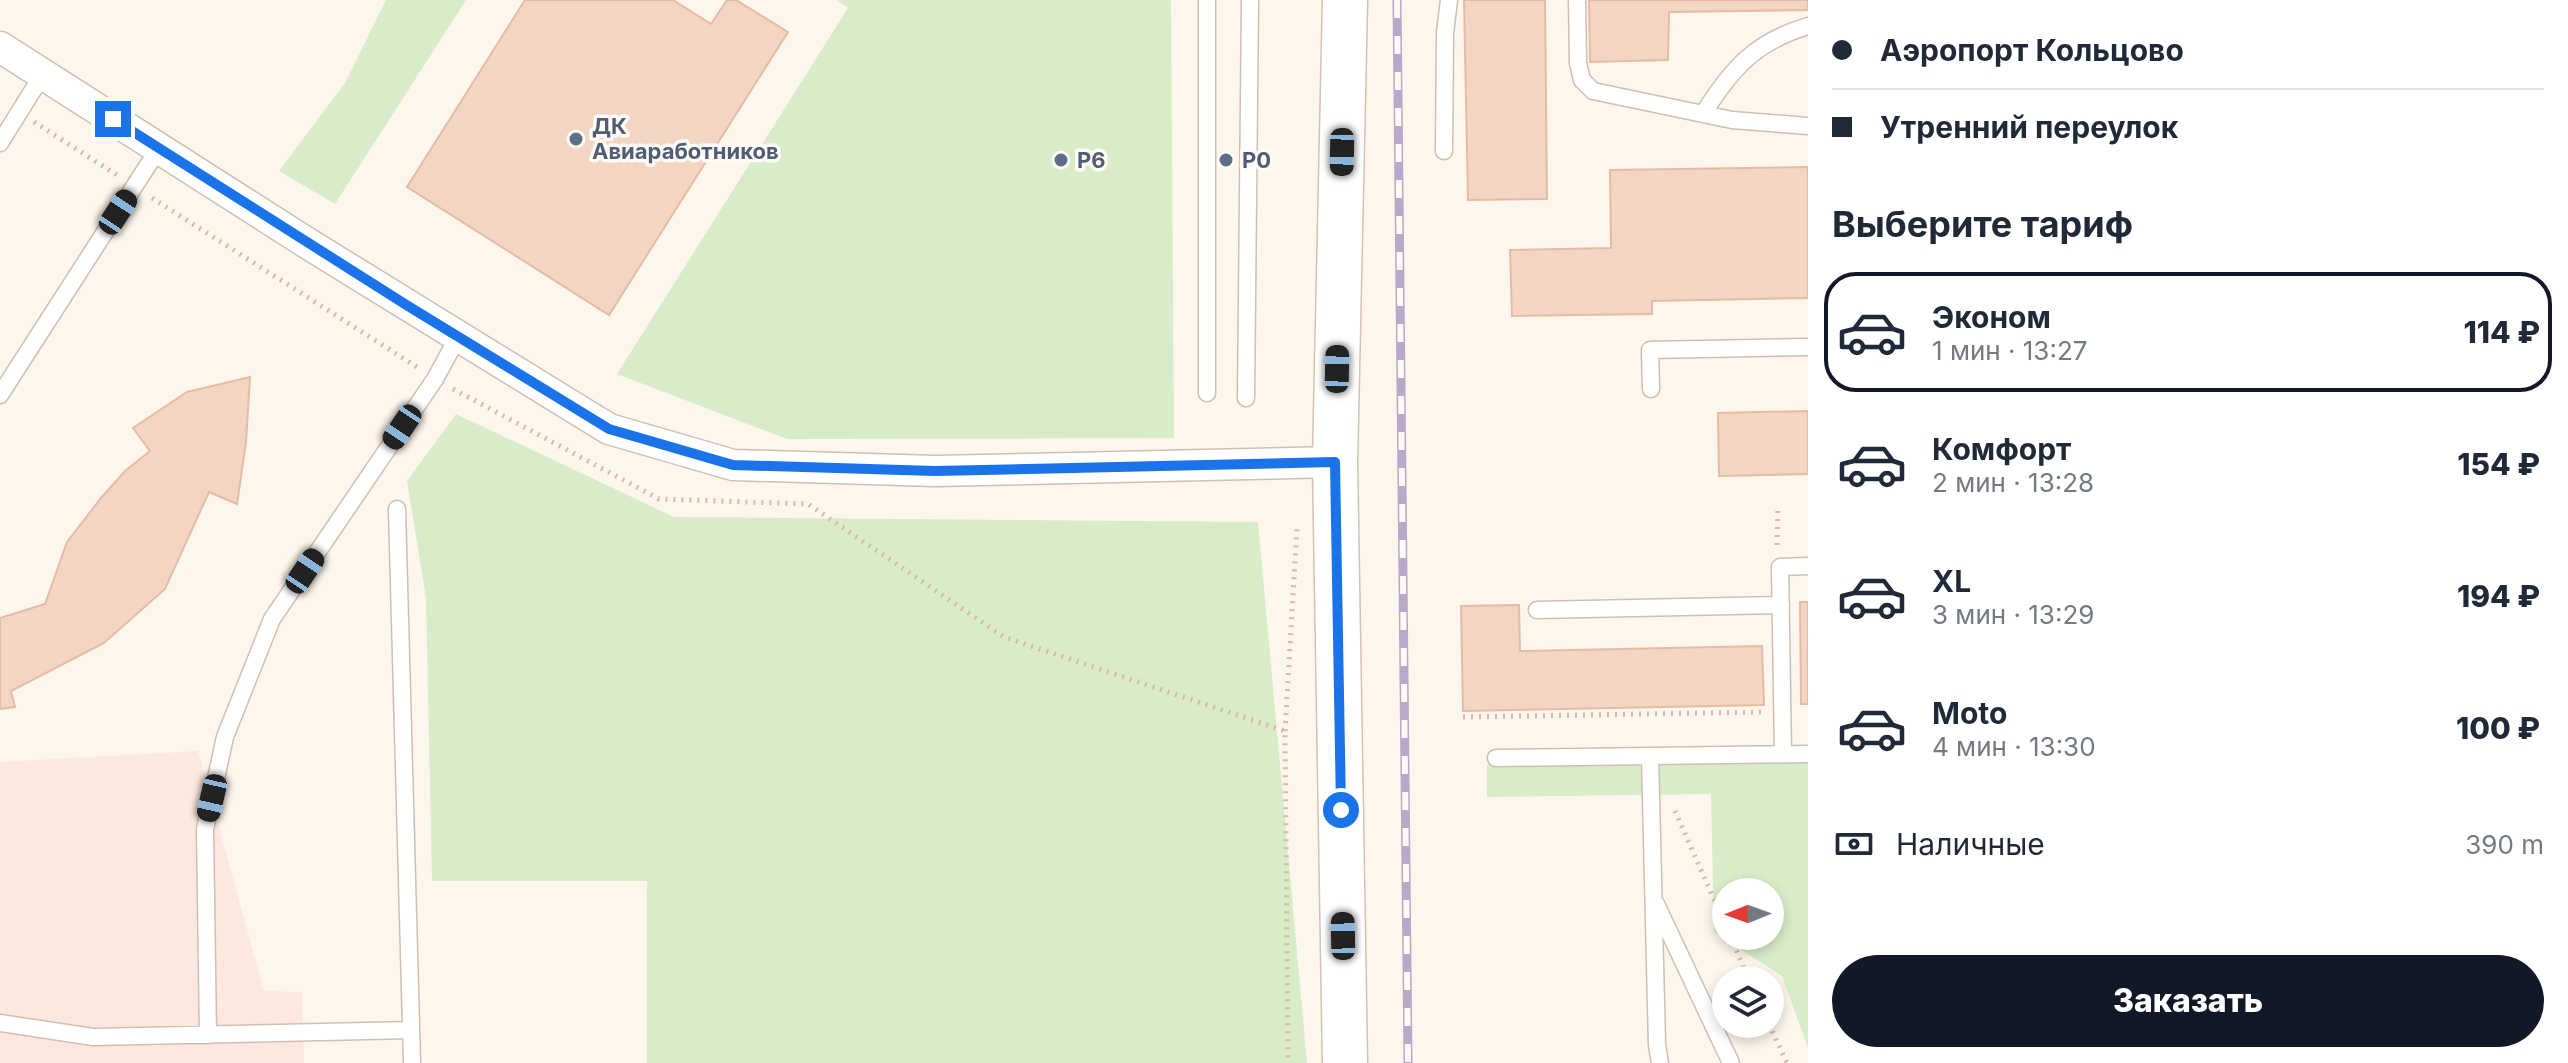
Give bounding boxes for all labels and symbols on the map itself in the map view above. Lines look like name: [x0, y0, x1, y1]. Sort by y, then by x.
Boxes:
route end: [95, 101, 131, 137]
place label: ДК Авиаработников: [592, 113, 779, 164]
car: [1330, 128, 1354, 176]
marker: ДК Авиаработников: [567, 130, 585, 148]
place label: P6: [1077, 147, 1106, 173]
place label: P0: [1242, 147, 1271, 173]
marker: P6: [1052, 151, 1070, 169]
marker: P0: [1217, 151, 1235, 169]
car: [95, 185, 141, 239]
car: [1325, 345, 1349, 393]
car: [379, 400, 425, 454]
car: [282, 544, 328, 598]
car: [195, 772, 229, 824]
route start: [1323, 792, 1359, 828]
north arrow: [1712, 878, 1784, 950]
car: [1331, 912, 1355, 960]

